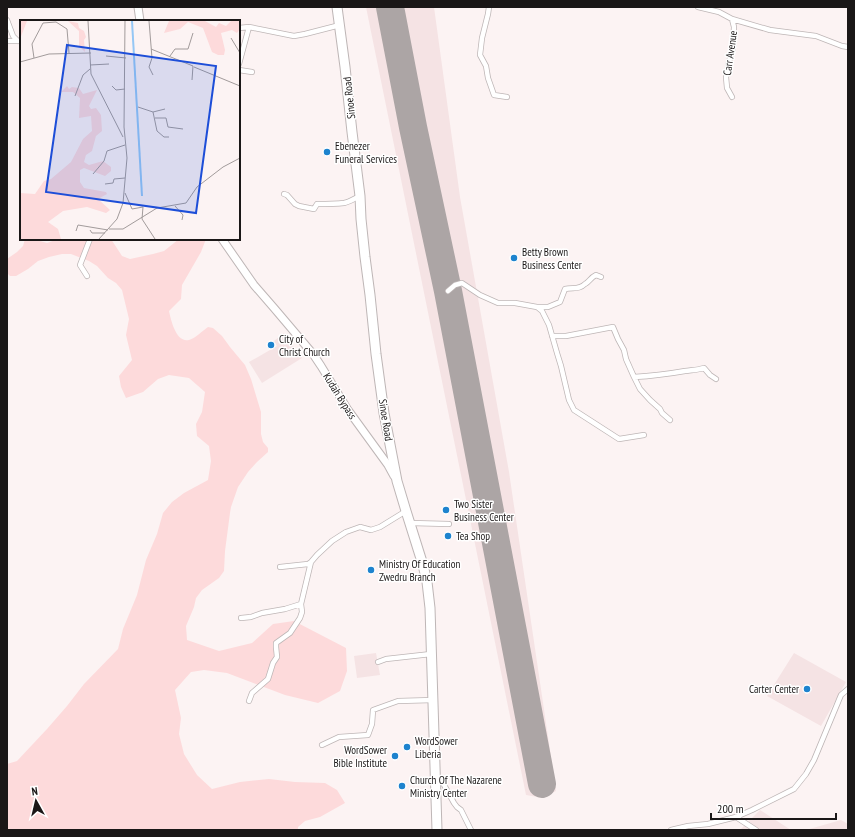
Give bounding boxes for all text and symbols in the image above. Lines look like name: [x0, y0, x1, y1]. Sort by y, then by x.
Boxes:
inset map: [20, 20, 240, 240]
street label: Carr Avenue: [720, 29, 740, 76]
street label: Sinoe Road: [340, 76, 358, 120]
place label: Ebenezer Funeral Services: [335, 139, 397, 166]
marker: Ebenezer Funeral Services: [322, 147, 332, 157]
place label: Betty Brown Business Center: [522, 245, 582, 272]
marker: Betty Brown Business Center: [509, 253, 519, 263]
place label: City of Christ Church: [279, 332, 330, 359]
marker: City of Christ Church: [266, 340, 276, 350]
street label: Kudah Bypass: [320, 370, 360, 422]
street label: Sinoe Road: [376, 398, 396, 442]
place label: Two Sister Business Center: [454, 497, 514, 524]
marker: Two Sister Business Center: [441, 505, 451, 515]
place label: Tea Shop: [456, 529, 490, 543]
marker: Tea Shop: [443, 531, 453, 541]
place label: Ministry Of Education Zwedru Branch: [379, 557, 460, 584]
marker: Ministry Of Education Zwedru Branch: [366, 565, 376, 575]
place label: Carter Center: [749, 682, 799, 696]
marker: Carter Center: [802, 684, 812, 694]
place label: WordSower Liberia: [415, 734, 458, 761]
marker: WordSower Liberia: [402, 742, 412, 752]
place label: WordSower Bible Institute: [333, 743, 387, 770]
marker: WordSower Bible Institute: [390, 751, 400, 761]
place label: Church Of The Nazarene Ministry Center: [410, 773, 502, 800]
north arrow: [16, 781, 56, 821]
marker: Church Of The Nazarene Ministry Center: [397, 781, 407, 791]
text: N: [31, 784, 39, 798]
scale bar: [711, 795, 836, 821]
text: 200 m: [717, 801, 744, 816]

